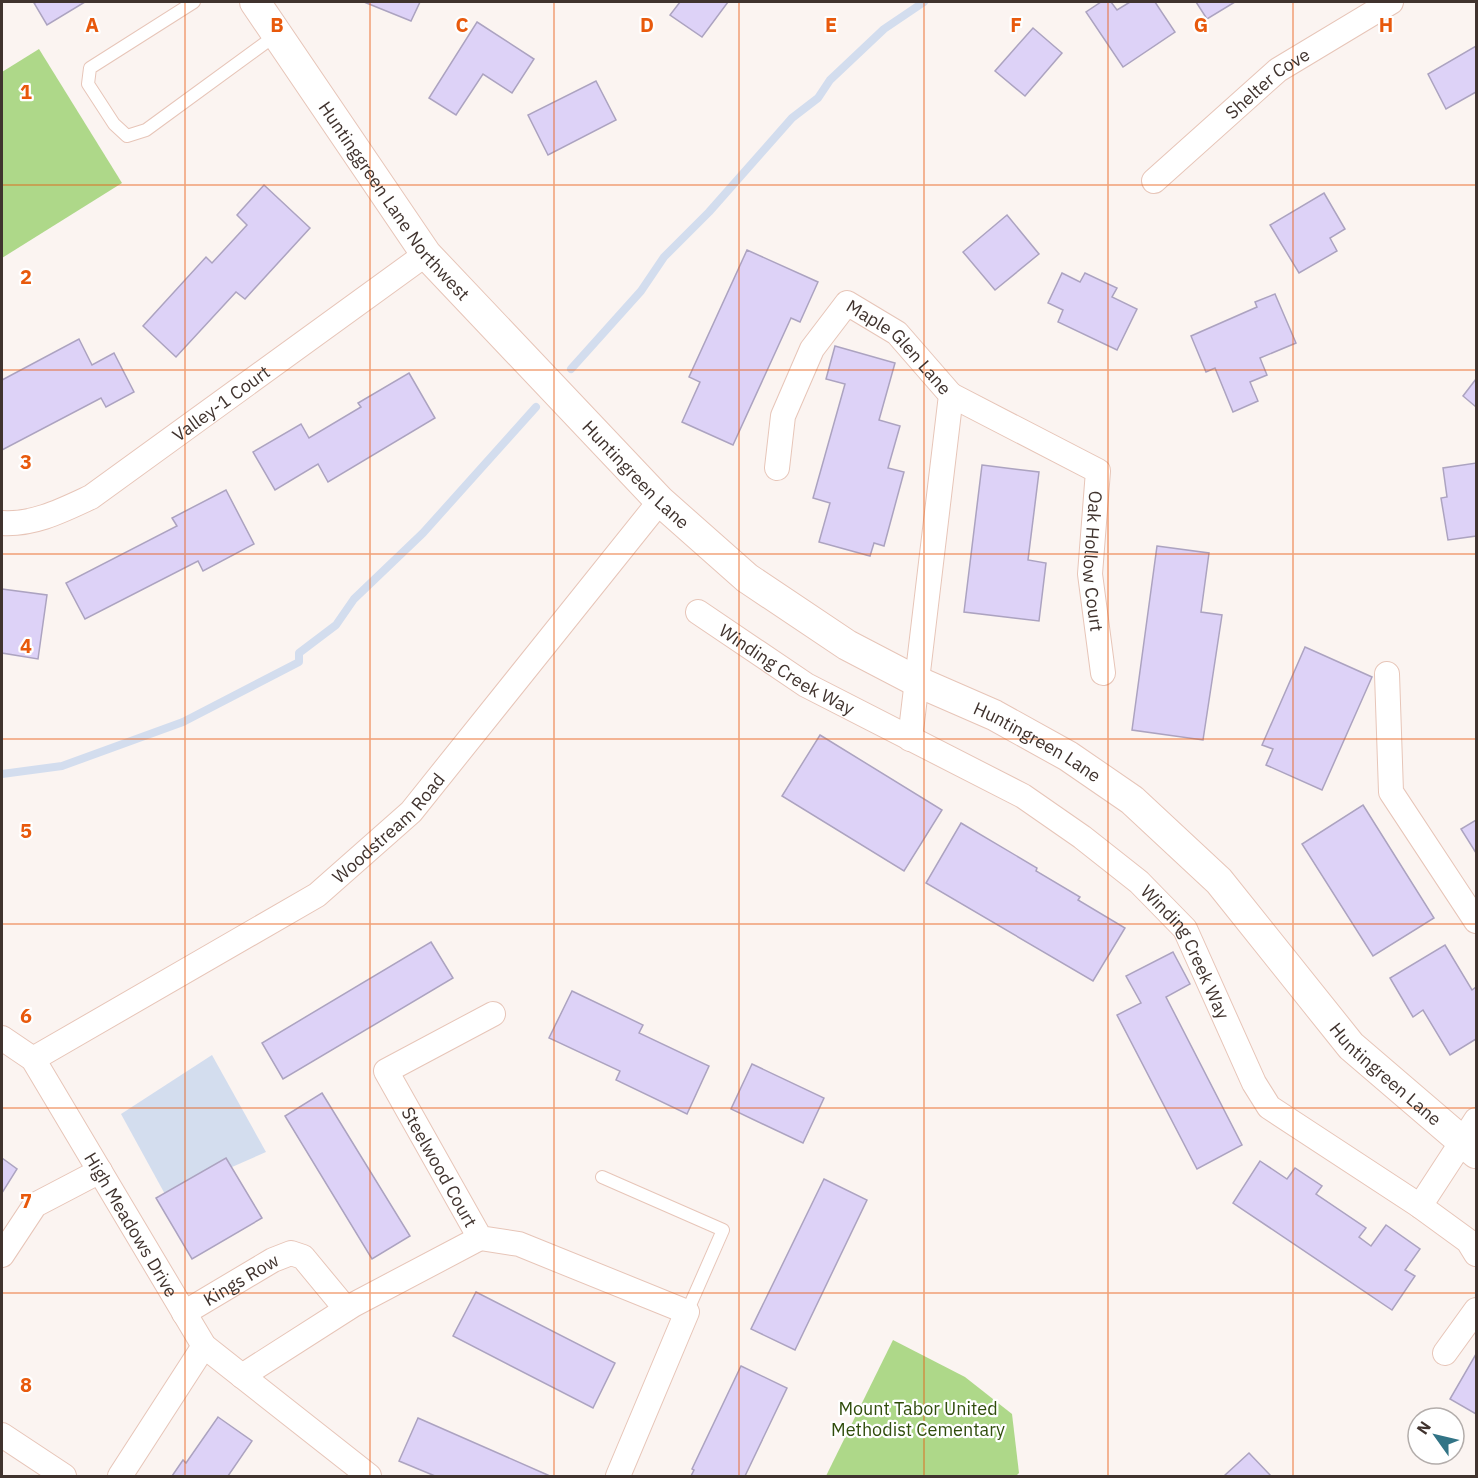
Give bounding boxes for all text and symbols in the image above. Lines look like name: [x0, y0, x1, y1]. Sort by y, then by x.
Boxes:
text: A: [85, 11, 99, 38]
text: B: [270, 11, 284, 38]
text: C: [455, 11, 469, 38]
text: D: [640, 11, 654, 38]
text: E: [825, 11, 837, 38]
text: F: [1010, 11, 1022, 38]
text: G: [1194, 11, 1208, 38]
text: H: [1379, 11, 1393, 38]
street label: Shelter Cove: [1220, 42, 1314, 124]
text: 1: [20, 78, 32, 105]
street label: Huntinggreen Lane Northwest: [314, 97, 475, 305]
text: 2: [20, 263, 32, 290]
street label: Maple Glen Lane: [843, 294, 957, 399]
street label: Valley-1 Court: [167, 360, 274, 446]
street label: Huntingreen Lane: [578, 415, 695, 533]
text: 3: [20, 448, 32, 475]
street label: Oak Hollow Court: [1078, 490, 1109, 633]
street label: Winding Creek Way: [715, 618, 859, 720]
text: 4: [20, 632, 32, 659]
street label: Huntingreen Lane: [970, 696, 1106, 787]
street label: Woodstream Road: [327, 768, 449, 888]
text: 5: [20, 817, 32, 844]
street label: Winding Creek Way: [1136, 879, 1235, 1023]
text: 6: [20, 1002, 32, 1029]
street label: Huntingreen Lane: [1325, 1017, 1447, 1130]
street label: Steelwood Court: [397, 1102, 483, 1231]
street label: High Meadows Drive: [80, 1148, 184, 1301]
text: 7: [20, 1187, 32, 1214]
street label: Kings Row: [199, 1248, 283, 1311]
text: 8: [20, 1371, 32, 1398]
park label: Mount Tabor United Methodist Cementary: [831, 1397, 1005, 1441]
north arrow: [1406, 1406, 1466, 1466]
text: N: [1412, 1417, 1435, 1438]

